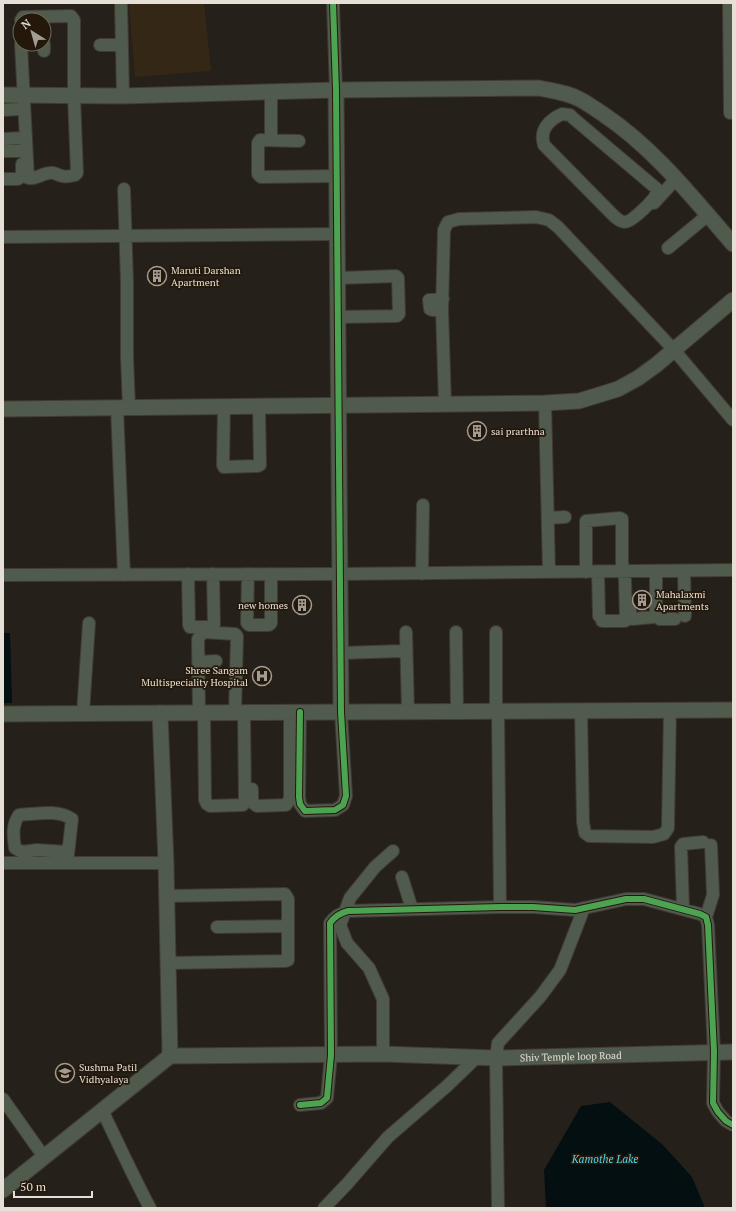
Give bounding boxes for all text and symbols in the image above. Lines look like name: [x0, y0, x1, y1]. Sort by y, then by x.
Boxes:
north arrow: [12, 12, 52, 52]
text: N: [18, 16, 34, 32]
place label: Maruti Darshan Apartment: [171, 264, 241, 289]
building icon: Maruti Darshan Apartment: [146, 265, 168, 287]
building icon: sai prarthna: [466, 420, 488, 442]
place label: sai prarthna: [491, 425, 545, 438]
place label: Mahalaxmi Apartments: [656, 588, 709, 613]
building icon: Mahalaxmi Apartments: [631, 589, 653, 611]
building icon: new homes: [291, 594, 313, 616]
place label: new homes: [238, 599, 288, 612]
place label: Shree Sangam Multispeciality Hospital: [141, 664, 248, 689]
hospital icon: Shree Sangam Multispeciality Hospital: [251, 665, 273, 687]
street label: Shiv Temple loop Road: [520, 1048, 622, 1064]
place label: Sushma Patil Vidhyalaya: [79, 1061, 137, 1086]
school or university icon: Sushma Patil Vidhyalaya: [54, 1062, 76, 1084]
water label: Kamothe Lake: [571, 1152, 638, 1166]
scale bar: [14, 1173, 92, 1199]
text: 50 m: [20, 1179, 47, 1194]

